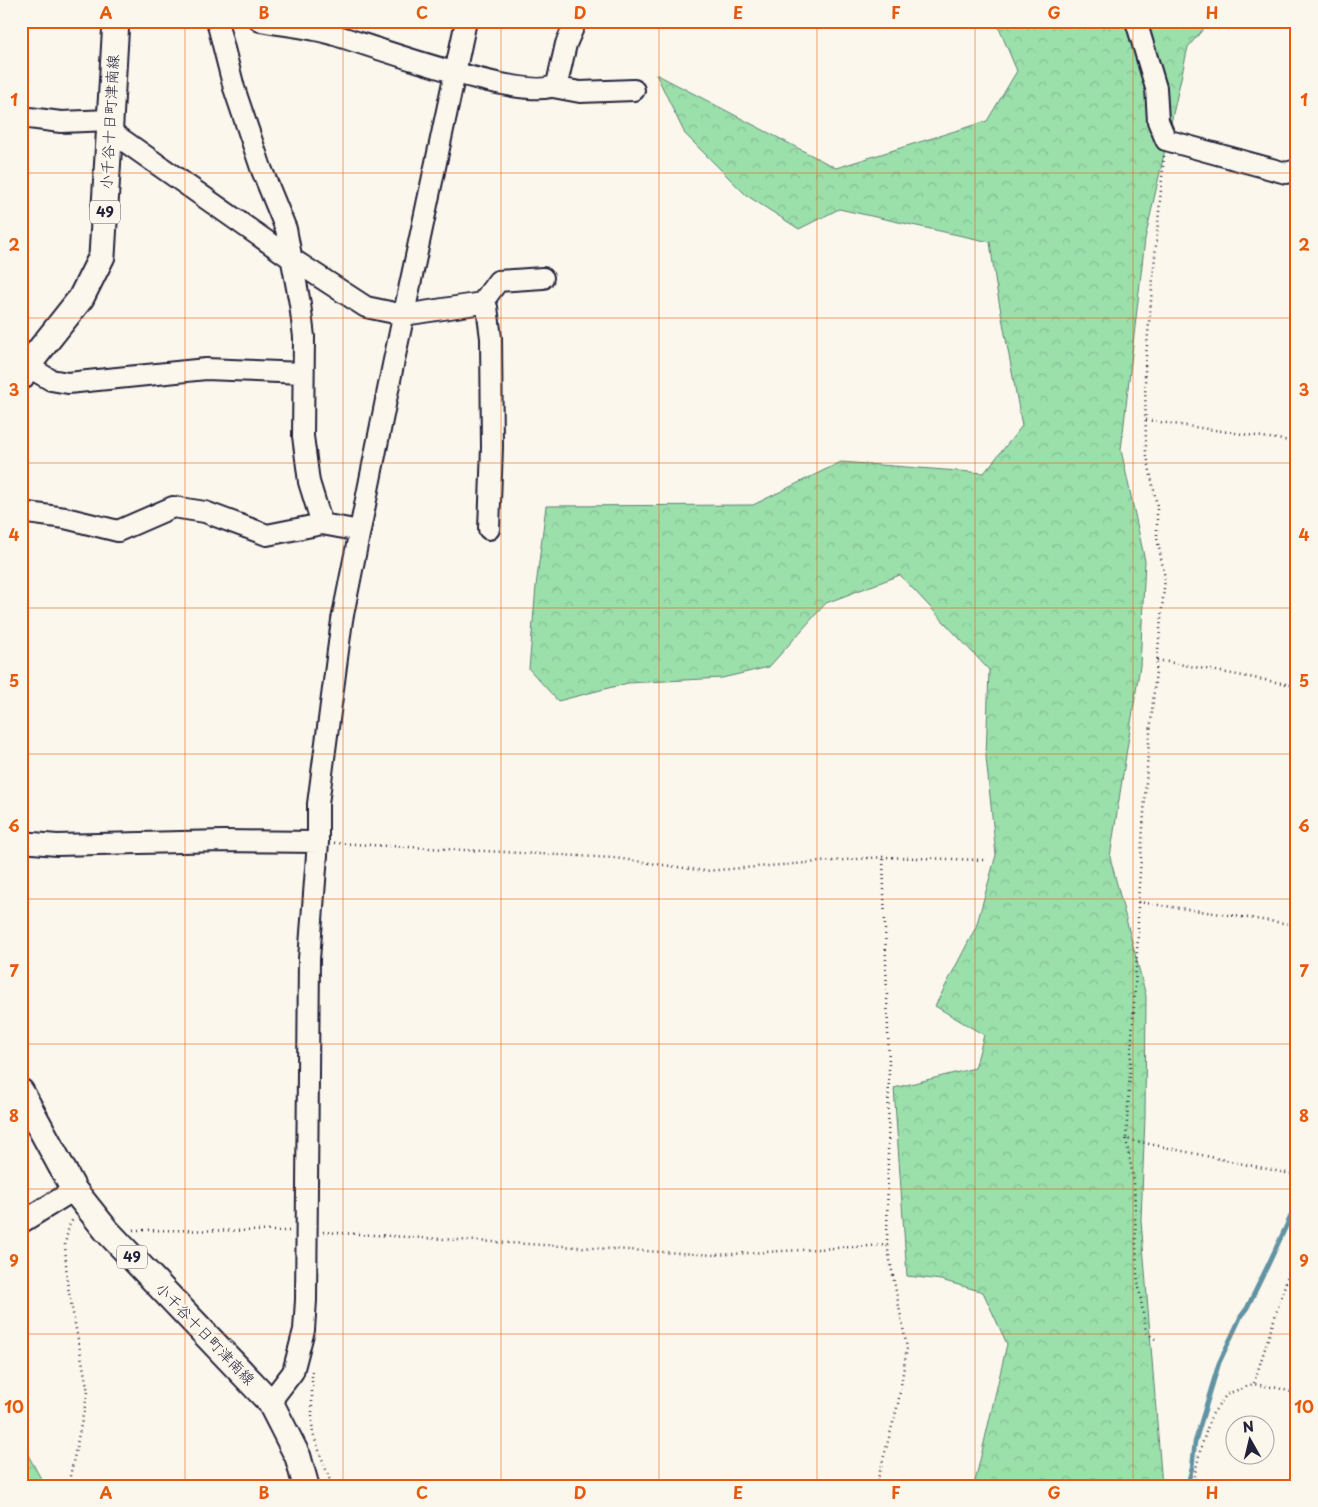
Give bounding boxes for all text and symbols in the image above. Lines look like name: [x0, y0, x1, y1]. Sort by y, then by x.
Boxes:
text: A: [100, 0, 113, 24]
text: B: [259, 0, 270, 24]
text: C: [416, 0, 428, 24]
text: D: [574, 0, 586, 24]
text: E: [733, 0, 743, 24]
text: F: [891, 0, 901, 24]
text: G: [1047, 0, 1061, 24]
text: H: [1206, 0, 1218, 24]
street label: 小千谷十日町津南線: [93, 54, 124, 190]
text: 1: [10, 87, 18, 111]
text: 1: [1300, 87, 1308, 111]
road number: 49: [90, 200, 120, 223]
text: 2: [8, 232, 20, 256]
text: 2: [1298, 232, 1310, 256]
text: 3: [9, 377, 19, 401]
text: 3: [1299, 377, 1309, 401]
text: 4: [9, 522, 20, 546]
text: 4: [1299, 522, 1310, 546]
text: 5: [9, 668, 19, 692]
text: 5: [1299, 668, 1309, 692]
text: 6: [8, 813, 20, 837]
text: 6: [1298, 813, 1310, 837]
text: 7: [9, 958, 19, 982]
text: 7: [1299, 958, 1309, 982]
text: 8: [9, 1103, 19, 1127]
text: 8: [1299, 1103, 1309, 1127]
road number: 49: [117, 1246, 147, 1268]
text: 9: [9, 1248, 19, 1272]
text: 9: [1299, 1248, 1309, 1272]
street label: 小千谷十日町津南線: [151, 1276, 261, 1390]
text: 10: [4, 1394, 24, 1418]
text: 10: [1294, 1394, 1314, 1418]
north arrow: [1226, 1414, 1276, 1464]
text: N: [1241, 1415, 1255, 1438]
text: A: [100, 1480, 113, 1504]
text: B: [259, 1480, 270, 1504]
text: C: [416, 1480, 428, 1504]
text: D: [574, 1480, 586, 1504]
text: E: [733, 1480, 743, 1504]
text: F: [891, 1480, 901, 1504]
text: G: [1047, 1480, 1061, 1504]
text: H: [1206, 1480, 1218, 1504]

